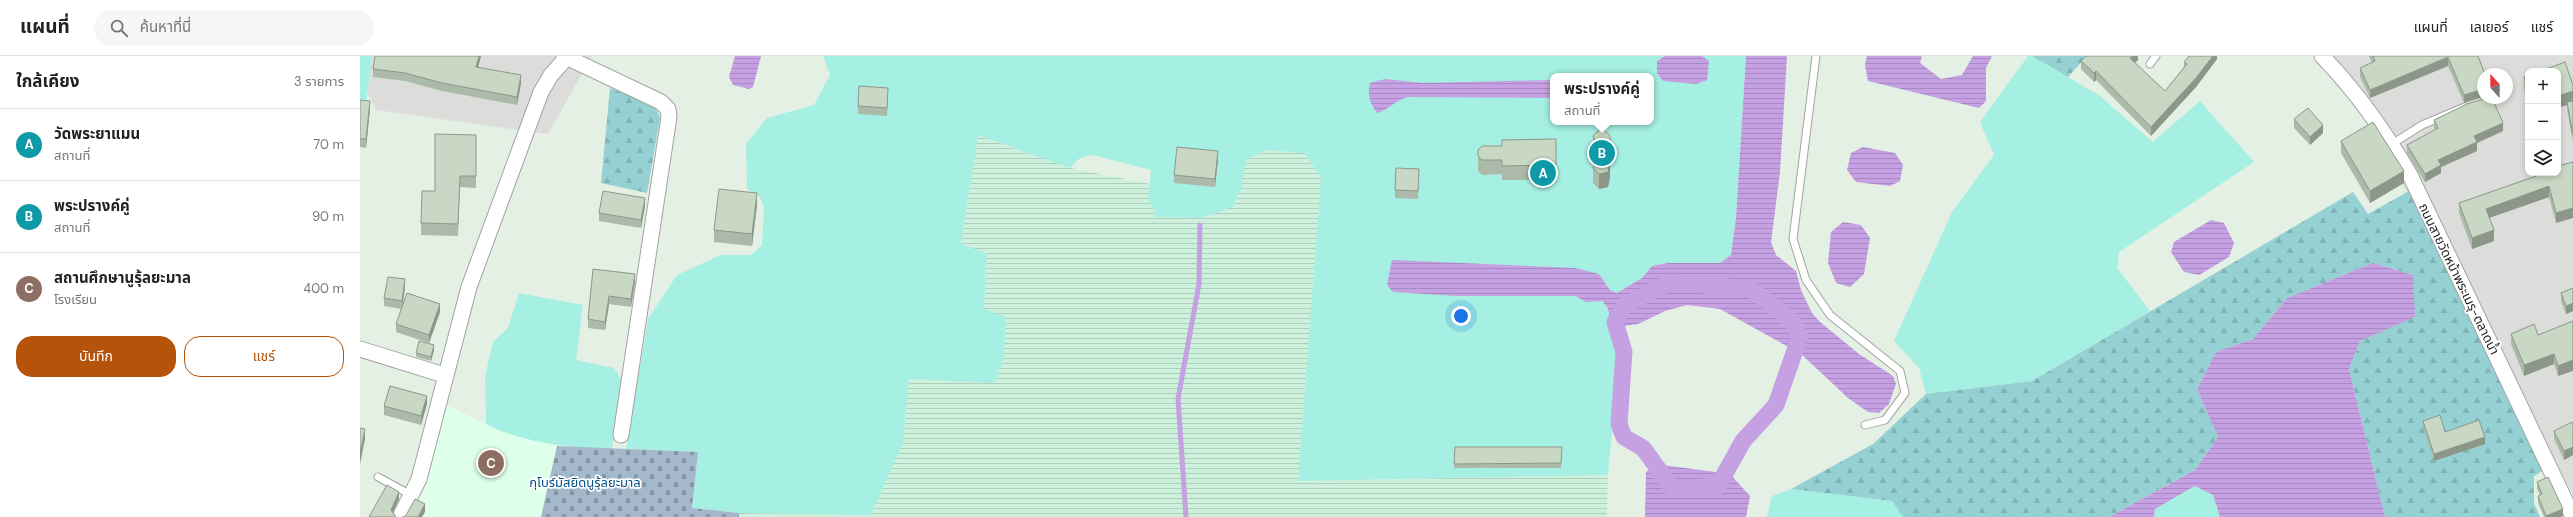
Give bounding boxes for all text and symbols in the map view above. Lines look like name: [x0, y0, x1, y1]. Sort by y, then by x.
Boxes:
search box: [94, 10, 374, 46]
text: แผนที่: [20, 14, 70, 39]
icon: search: [108, 17, 130, 39]
text: ค้นหาที่นี่: [140, 17, 191, 37]
text: แผนที่: [2414, 18, 2448, 36]
text: เลเยอร์: [2470, 18, 2509, 36]
text: แชร์: [2531, 18, 2553, 36]
north arrow: [2477, 68, 2513, 104]
map controls: [2525, 68, 2561, 176]
button: +: [2525, 68, 2561, 104]
text: ใกล้เคียง: [16, 70, 79, 92]
text: 3 รายการ: [294, 73, 344, 90]
popup: [1550, 73, 1654, 125]
text: พระปรางค์คู่: [1564, 79, 1640, 99]
text: สถานที่: [1564, 102, 1601, 119]
button: −: [2525, 104, 2561, 140]
text: วัดพระยาแมน: [54, 124, 140, 144]
text: A: [24, 136, 34, 153]
text: 70 m: [313, 136, 344, 153]
pin: B: [1589, 138, 1615, 168]
button: layers: [2525, 140, 2561, 176]
text: สถานที่: [54, 147, 90, 164]
pin: A: [1530, 158, 1556, 188]
text: พระปรางค์คู่: [54, 196, 130, 216]
street label: ถนนสายวัดหน้าพระเมรุ-ตลาดน้ำ: [2415, 200, 2504, 358]
text: B: [25, 208, 33, 225]
text: 90 m: [312, 208, 344, 225]
text: สถานที่: [54, 219, 90, 236]
text: สถานศึกษานูรุ้ลยะมาล: [54, 268, 191, 288]
text: C: [24, 280, 34, 297]
text: 400 m: [303, 280, 344, 297]
text: โรงเรียน: [54, 291, 97, 308]
your location: [1451, 306, 1471, 326]
button: บันทึก: [16, 336, 176, 377]
button: แชร์: [184, 336, 344, 377]
pin: C: [478, 448, 504, 478]
park label: กุโบร์มัสยิดนูรุ้ลยะมาล: [529, 474, 641, 491]

